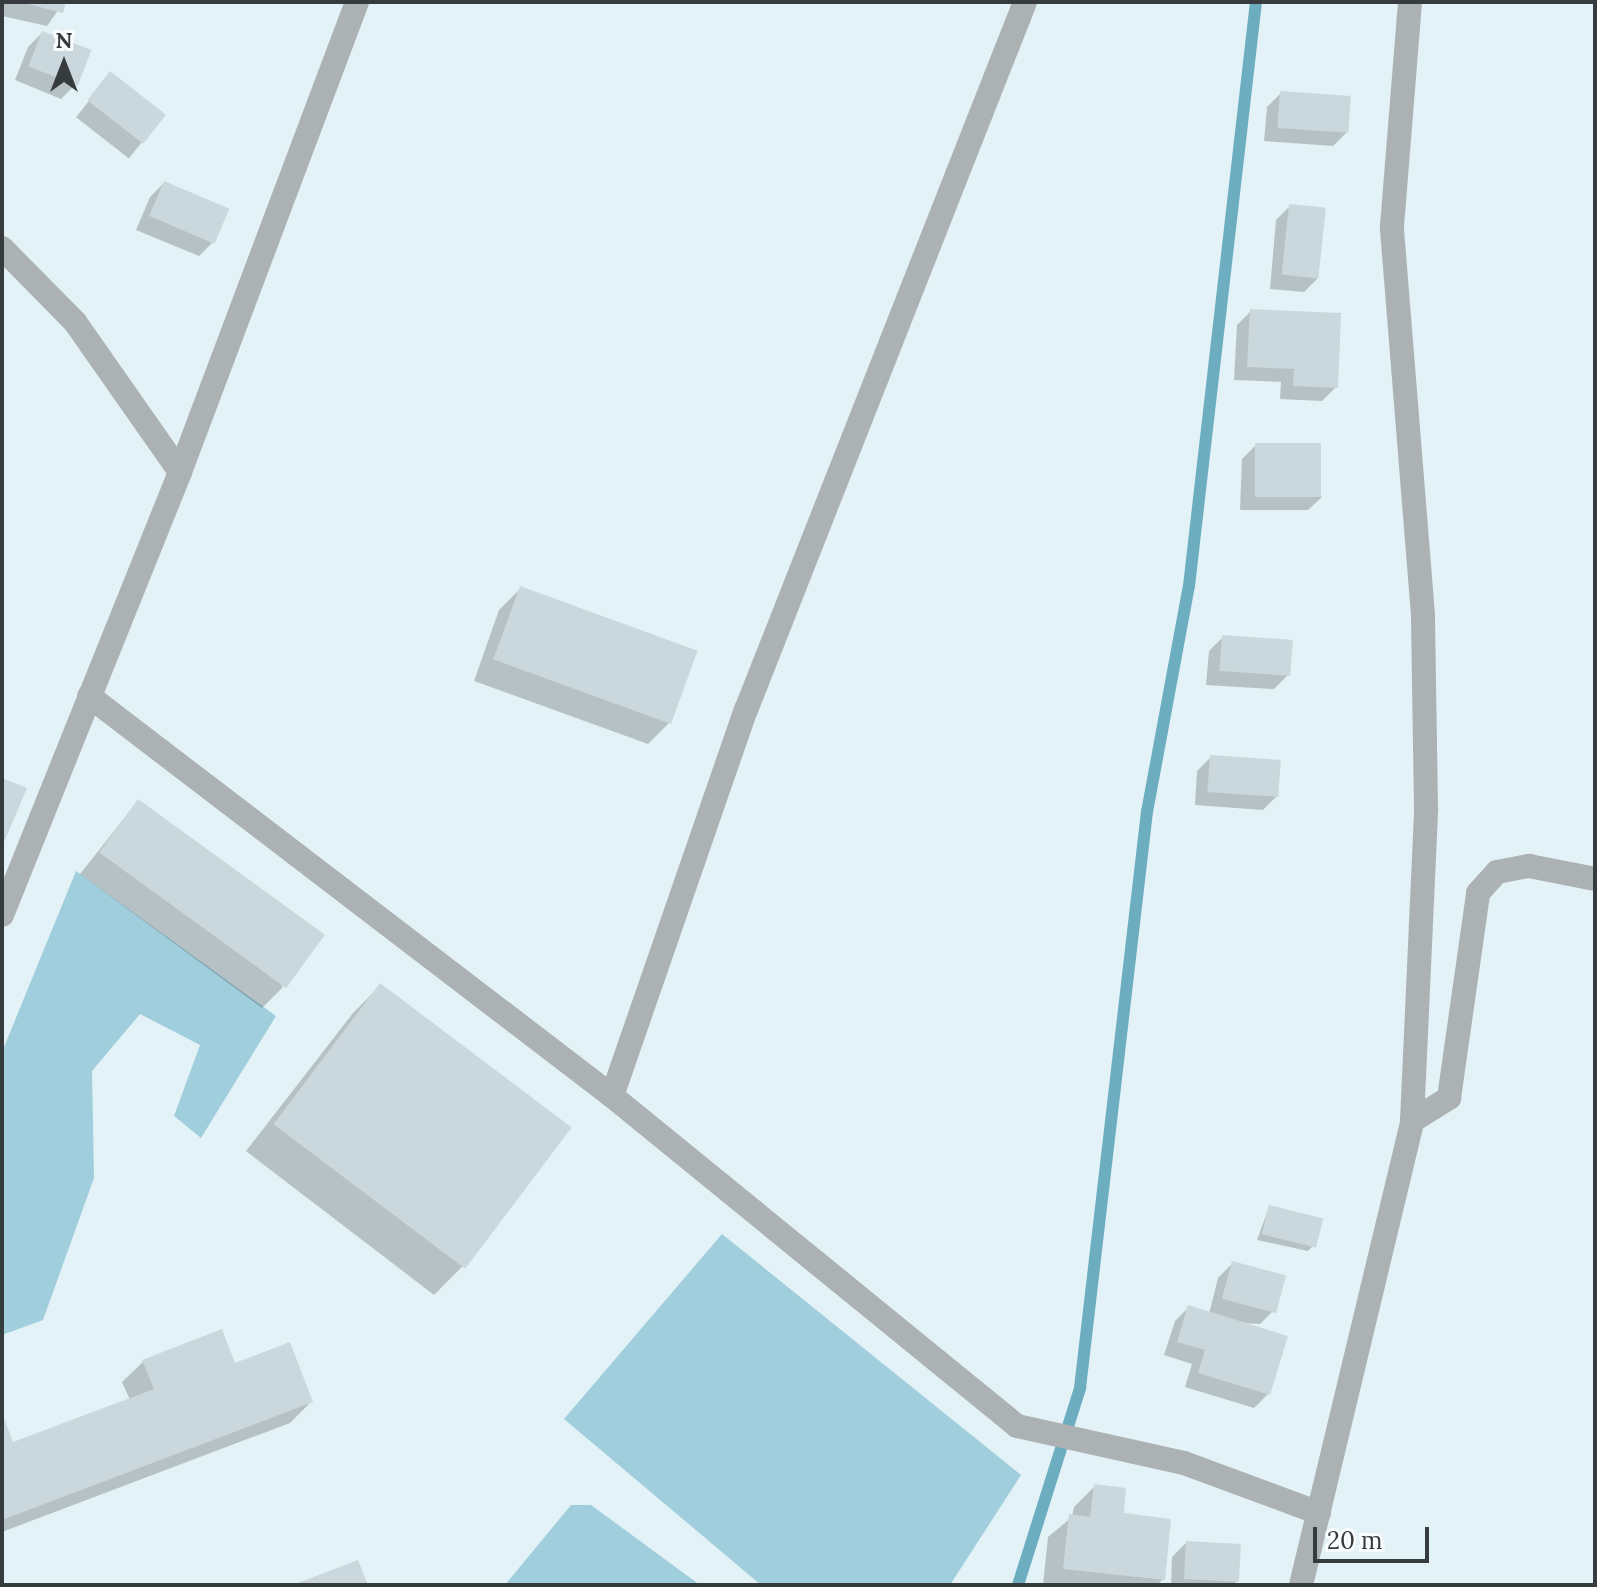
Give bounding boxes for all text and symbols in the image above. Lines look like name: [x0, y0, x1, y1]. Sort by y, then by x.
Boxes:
north arrow: [24, 24, 104, 104]
text: N: [55, 26, 73, 54]
scale bar: [1317, 1511, 1433, 1561]
text: 20 m: [1327, 1525, 1383, 1556]

